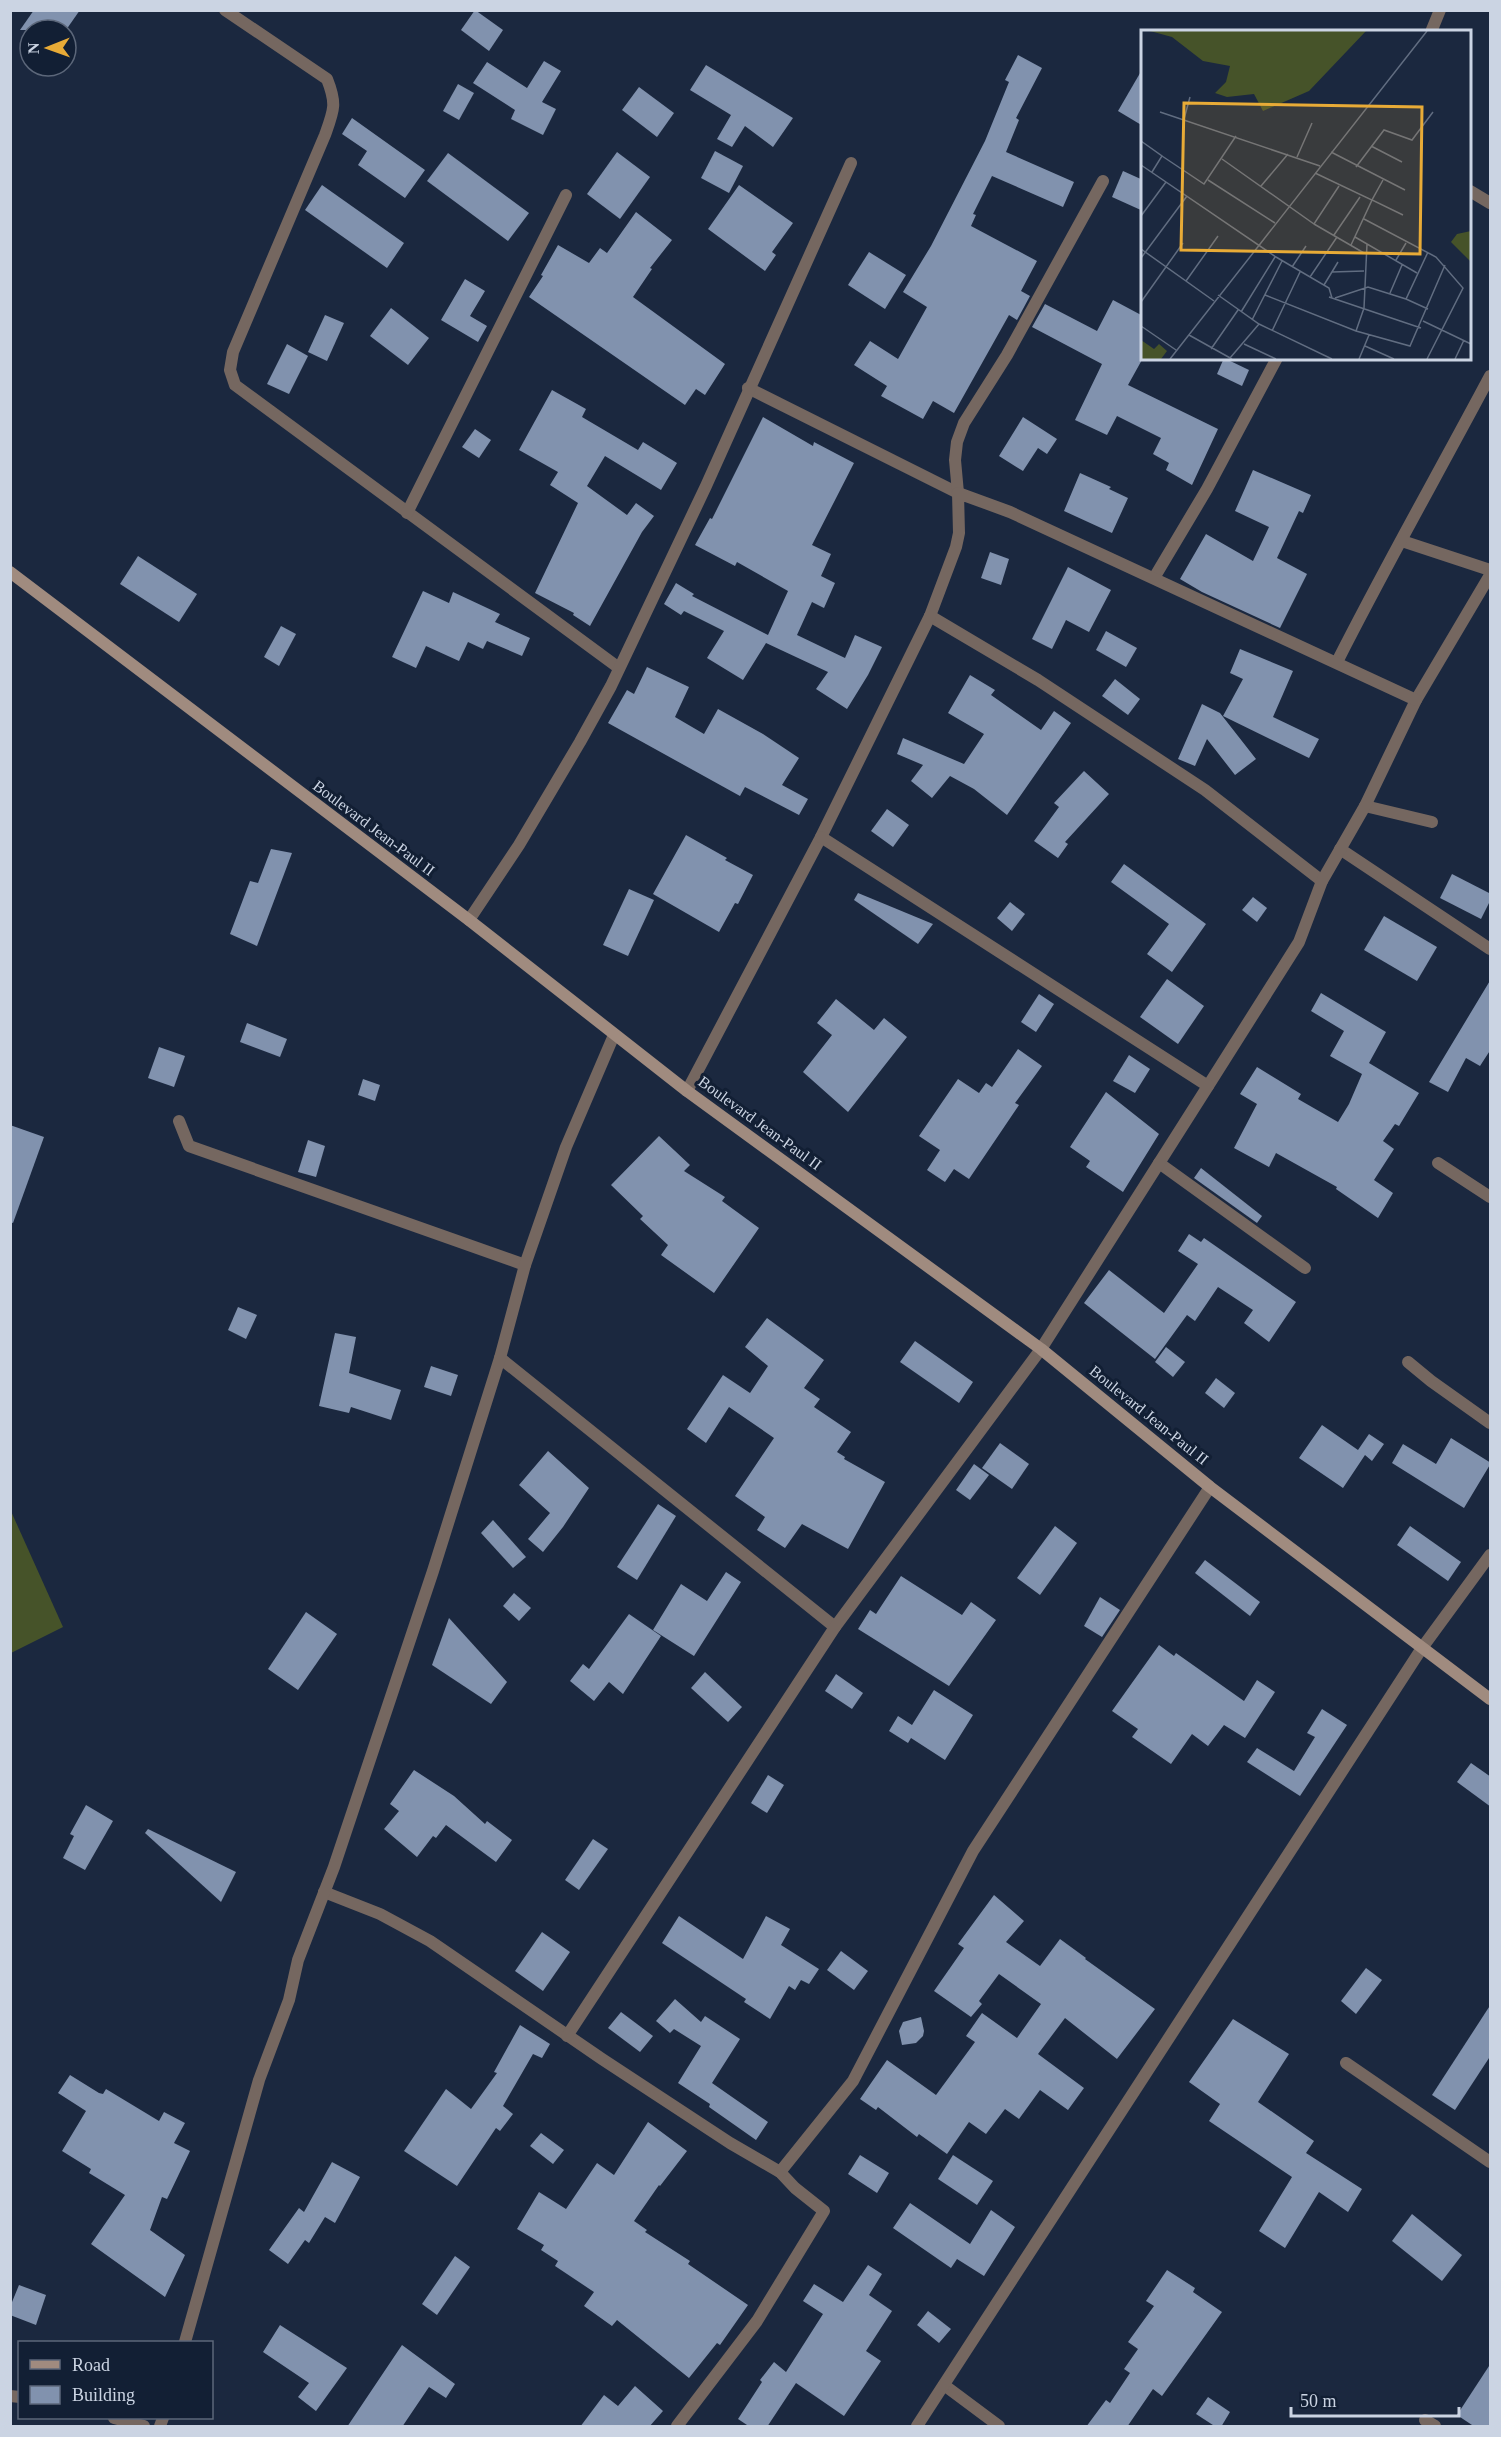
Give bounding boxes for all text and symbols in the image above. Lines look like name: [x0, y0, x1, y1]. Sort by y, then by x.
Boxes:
north arrow: [18, 18, 78, 78]
inset map: [1141, 30, 1471, 360]
text: N: [25, 42, 42, 54]
street label: Boulevard Jean-Paul II: [310, 777, 438, 879]
street label: Boulevard Jean-Paul II: [695, 1073, 825, 1173]
street label: Boulevard Jean-Paul II: [1086, 1362, 1212, 1468]
legend: [18, 2341, 213, 2419]
text: Road: [72, 2355, 110, 2375]
scale bar: [1291, 2380, 1459, 2418]
text: Building: [72, 2385, 135, 2405]
text: 50 m: [1300, 2391, 1337, 2411]

